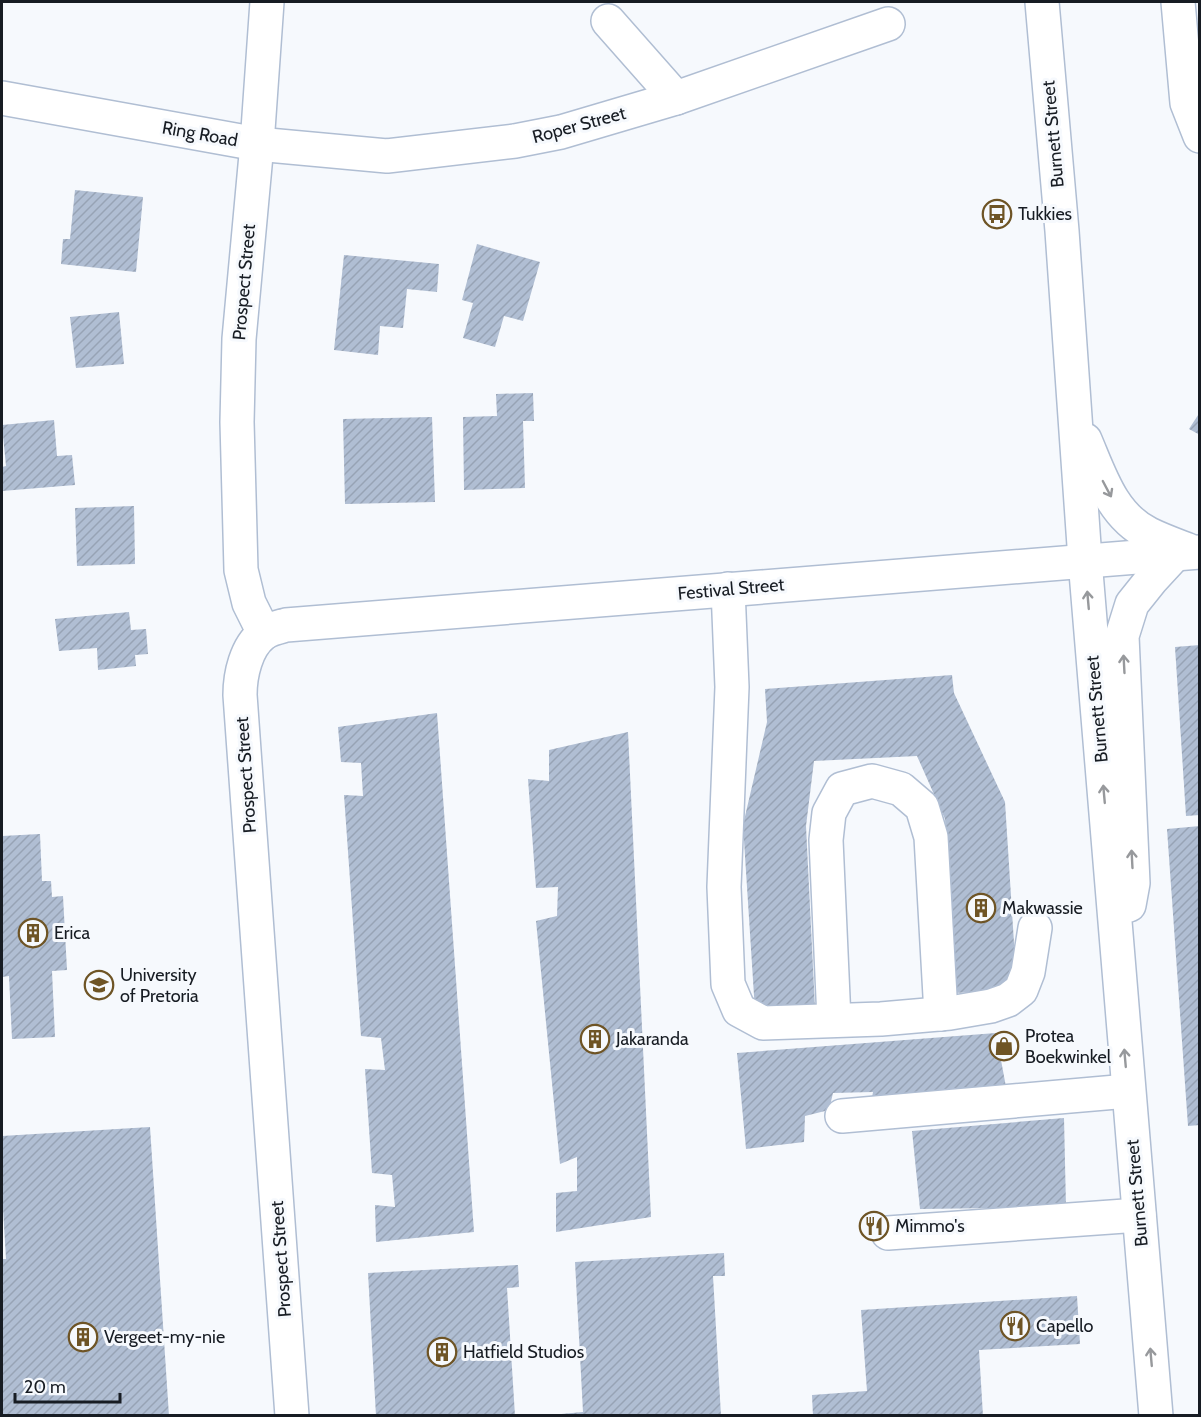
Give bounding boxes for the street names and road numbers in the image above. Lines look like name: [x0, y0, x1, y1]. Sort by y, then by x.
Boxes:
street label: Burnett Street: [1037, 79, 1069, 189]
street label: Roper Street: [530, 102, 628, 148]
street label: Ring Road: [160, 117, 240, 151]
street label: Prospect Street: [228, 223, 260, 341]
street label: Festival Street: [677, 573, 785, 605]
street label: Burnett Street: [1081, 654, 1113, 764]
street label: Prospect Street: [231, 716, 261, 834]
street label: Burnett Street: [1121, 1138, 1153, 1248]
street label: Prospect Street: [266, 1200, 296, 1318]

